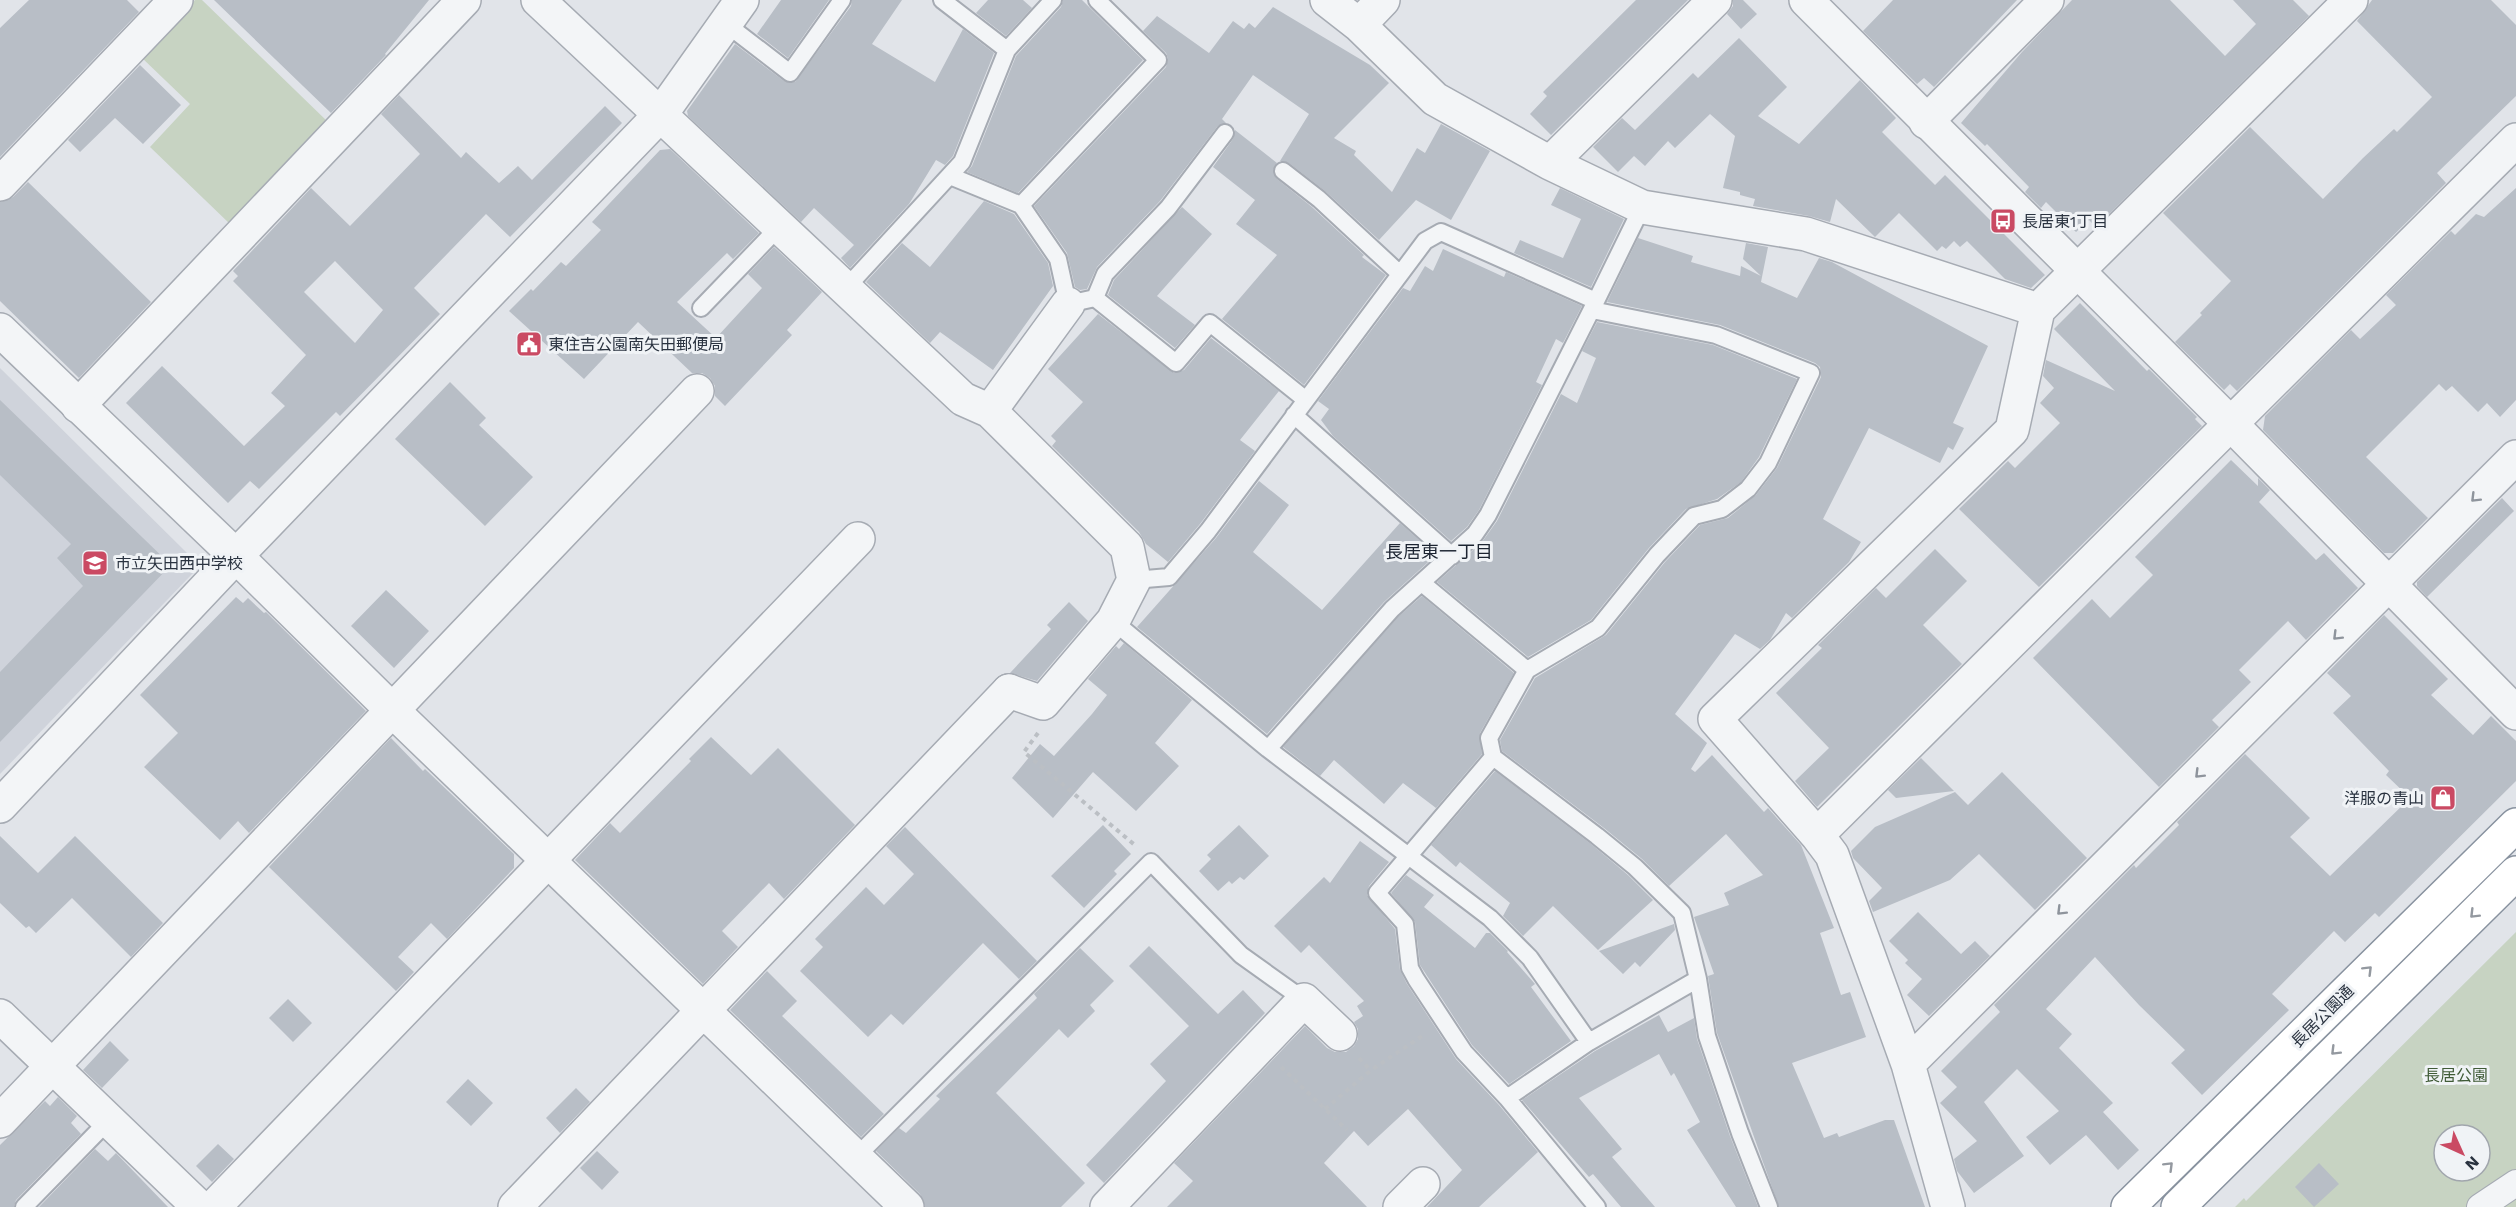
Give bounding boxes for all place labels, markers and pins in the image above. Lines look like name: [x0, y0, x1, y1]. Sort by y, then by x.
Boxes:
bus stop icon: 長居東1丁目: [1988, 206, 2018, 236]
place label: 長居東1丁目: [2022, 212, 2108, 231]
public building icon: 東住吉公園南矢田郵便局: [514, 329, 544, 359]
place label: 東住吉公園南矢田郵便局: [548, 335, 724, 354]
school or university icon: 市立矢田西中学校: [80, 548, 110, 578]
place label: 市立矢田西中学校: [115, 554, 243, 573]
shop icon: 洋服の青山: [2428, 783, 2458, 813]
place label: 洋服の青山: [2344, 789, 2424, 808]

